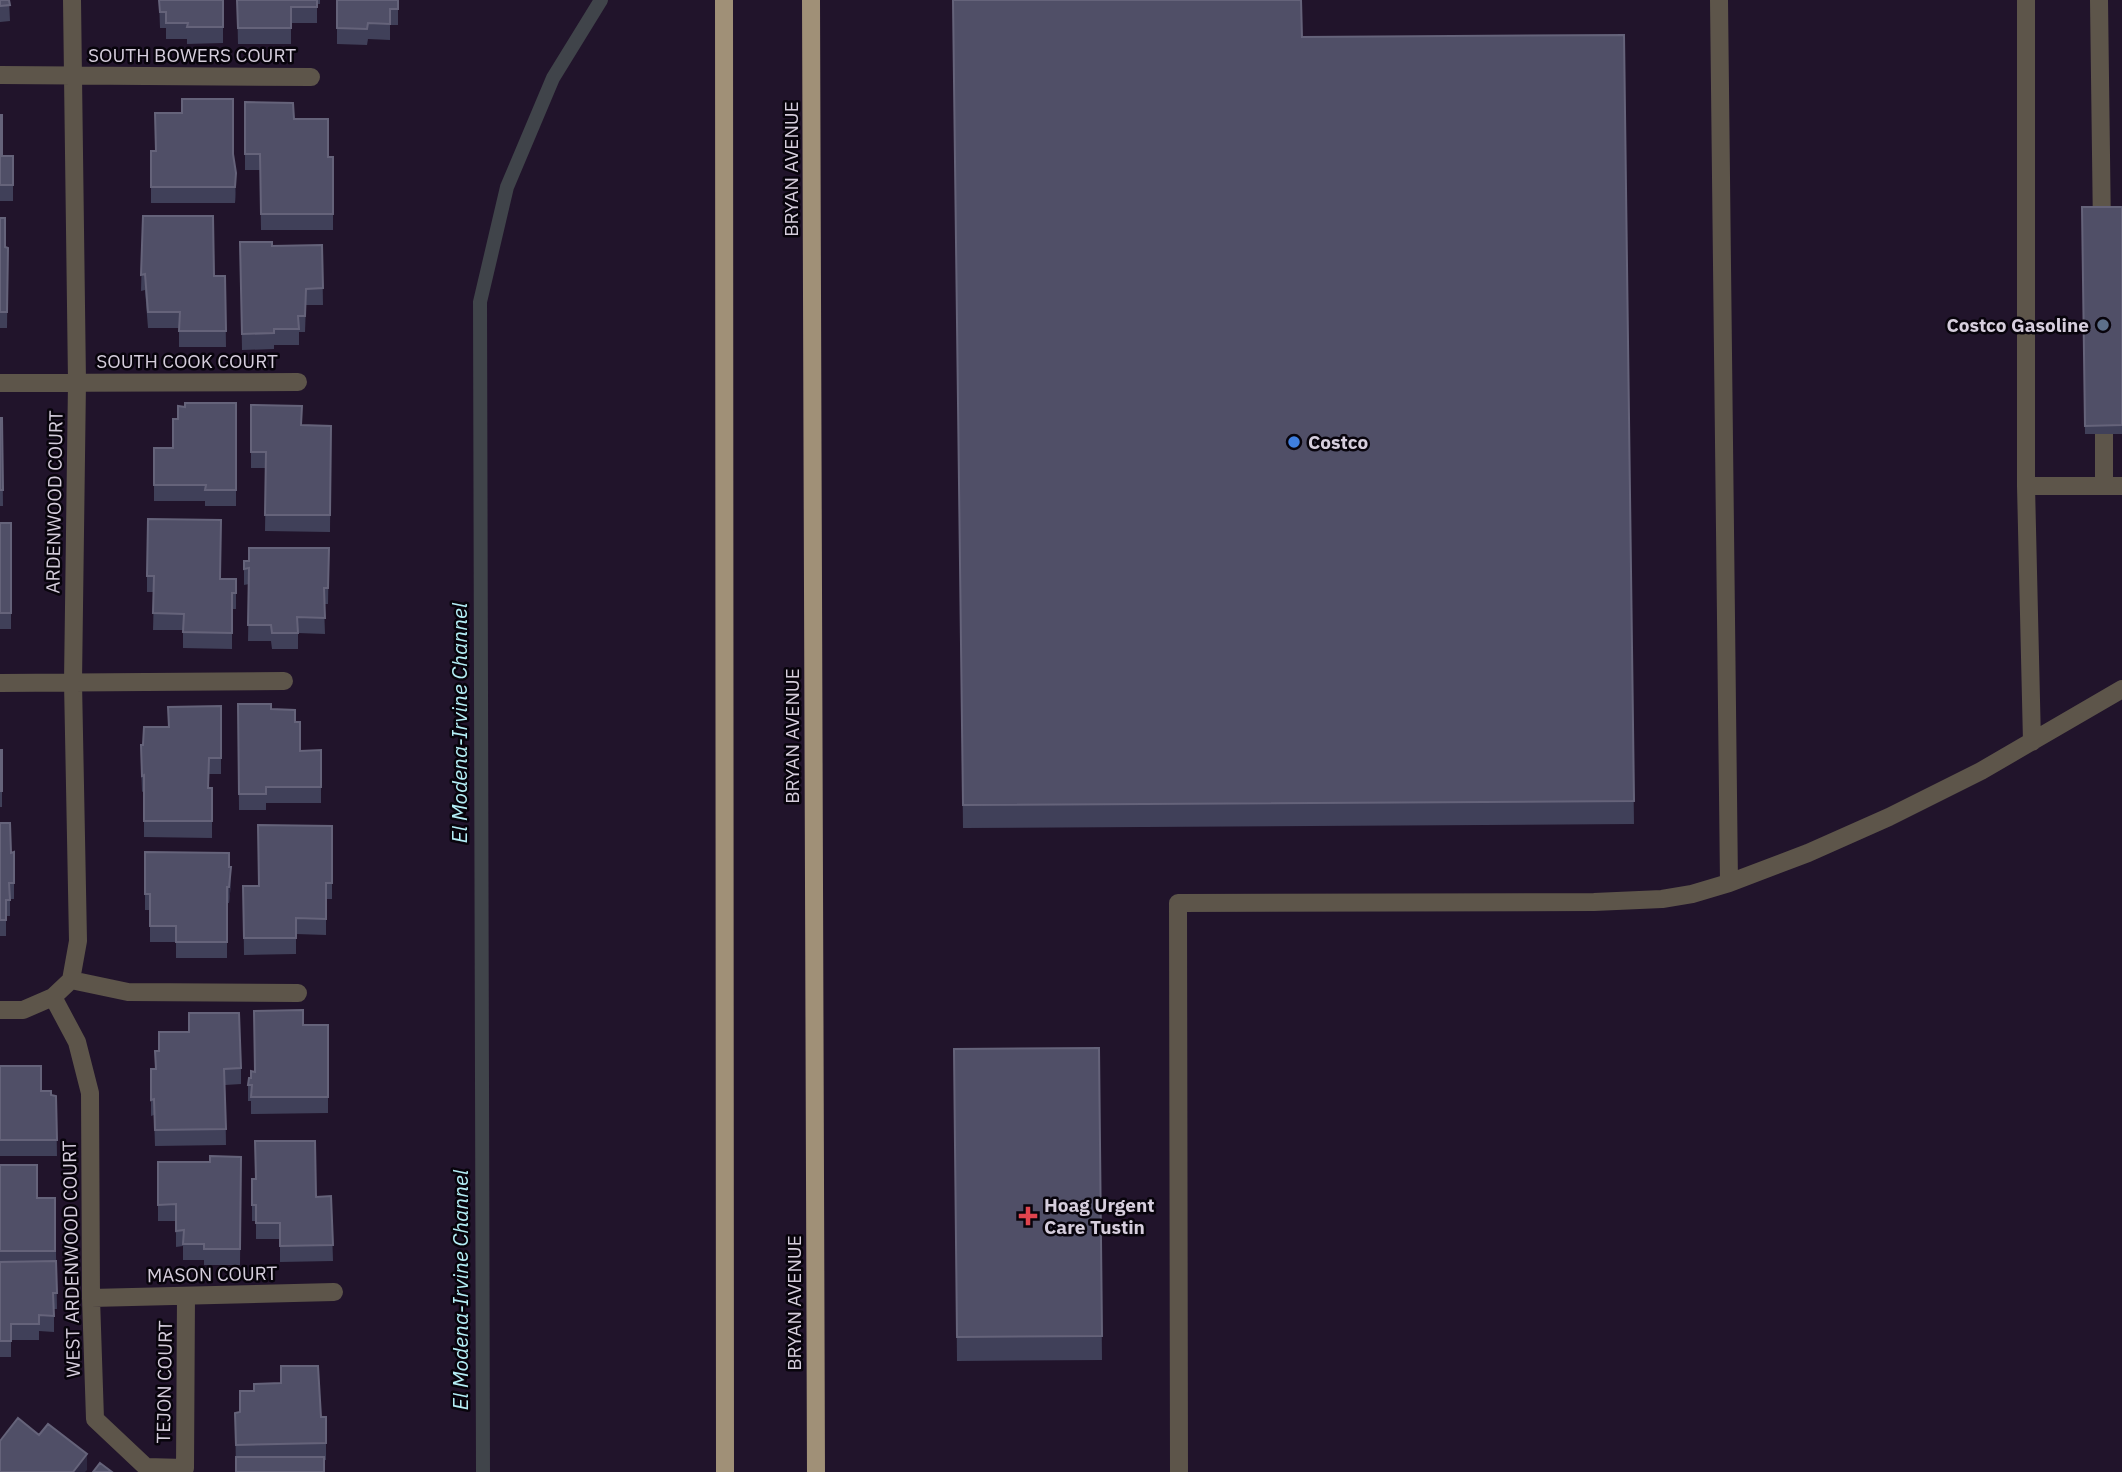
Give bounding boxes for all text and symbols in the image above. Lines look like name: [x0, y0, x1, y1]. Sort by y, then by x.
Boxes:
street label: SOUTH BOWERS COURT: [88, 43, 296, 67]
street label: BRYAN AVENUE: [779, 101, 803, 237]
place label: Costco Gasoline: [1946, 313, 2089, 337]
marker: Costco Gasoline: [2095, 317, 2111, 333]
street label: SOUTH COOK COURT: [96, 349, 278, 373]
street label: ARDENWOOD COURT: [40, 410, 68, 594]
place label: Costco: [1308, 430, 1368, 454]
marker: Costco: [1286, 434, 1302, 450]
water label: El Modena-Irvine Channel: [445, 602, 473, 843]
street label: BRYAN AVENUE: [780, 668, 804, 804]
street label: WEST ARDENWOOD COURT: [57, 1140, 85, 1378]
water label: El Modena-Irvine Channel: [446, 1169, 474, 1410]
place label: Hoag Urgent Care Tustin: [1044, 1193, 1155, 1239]
marker: Hoag Urgent Care Tustin: [1018, 1206, 1038, 1226]
street label: BRYAN AVENUE: [782, 1235, 806, 1371]
street label: MASON COURT: [147, 1261, 278, 1287]
street label: TEJON COURT: [151, 1320, 177, 1444]

